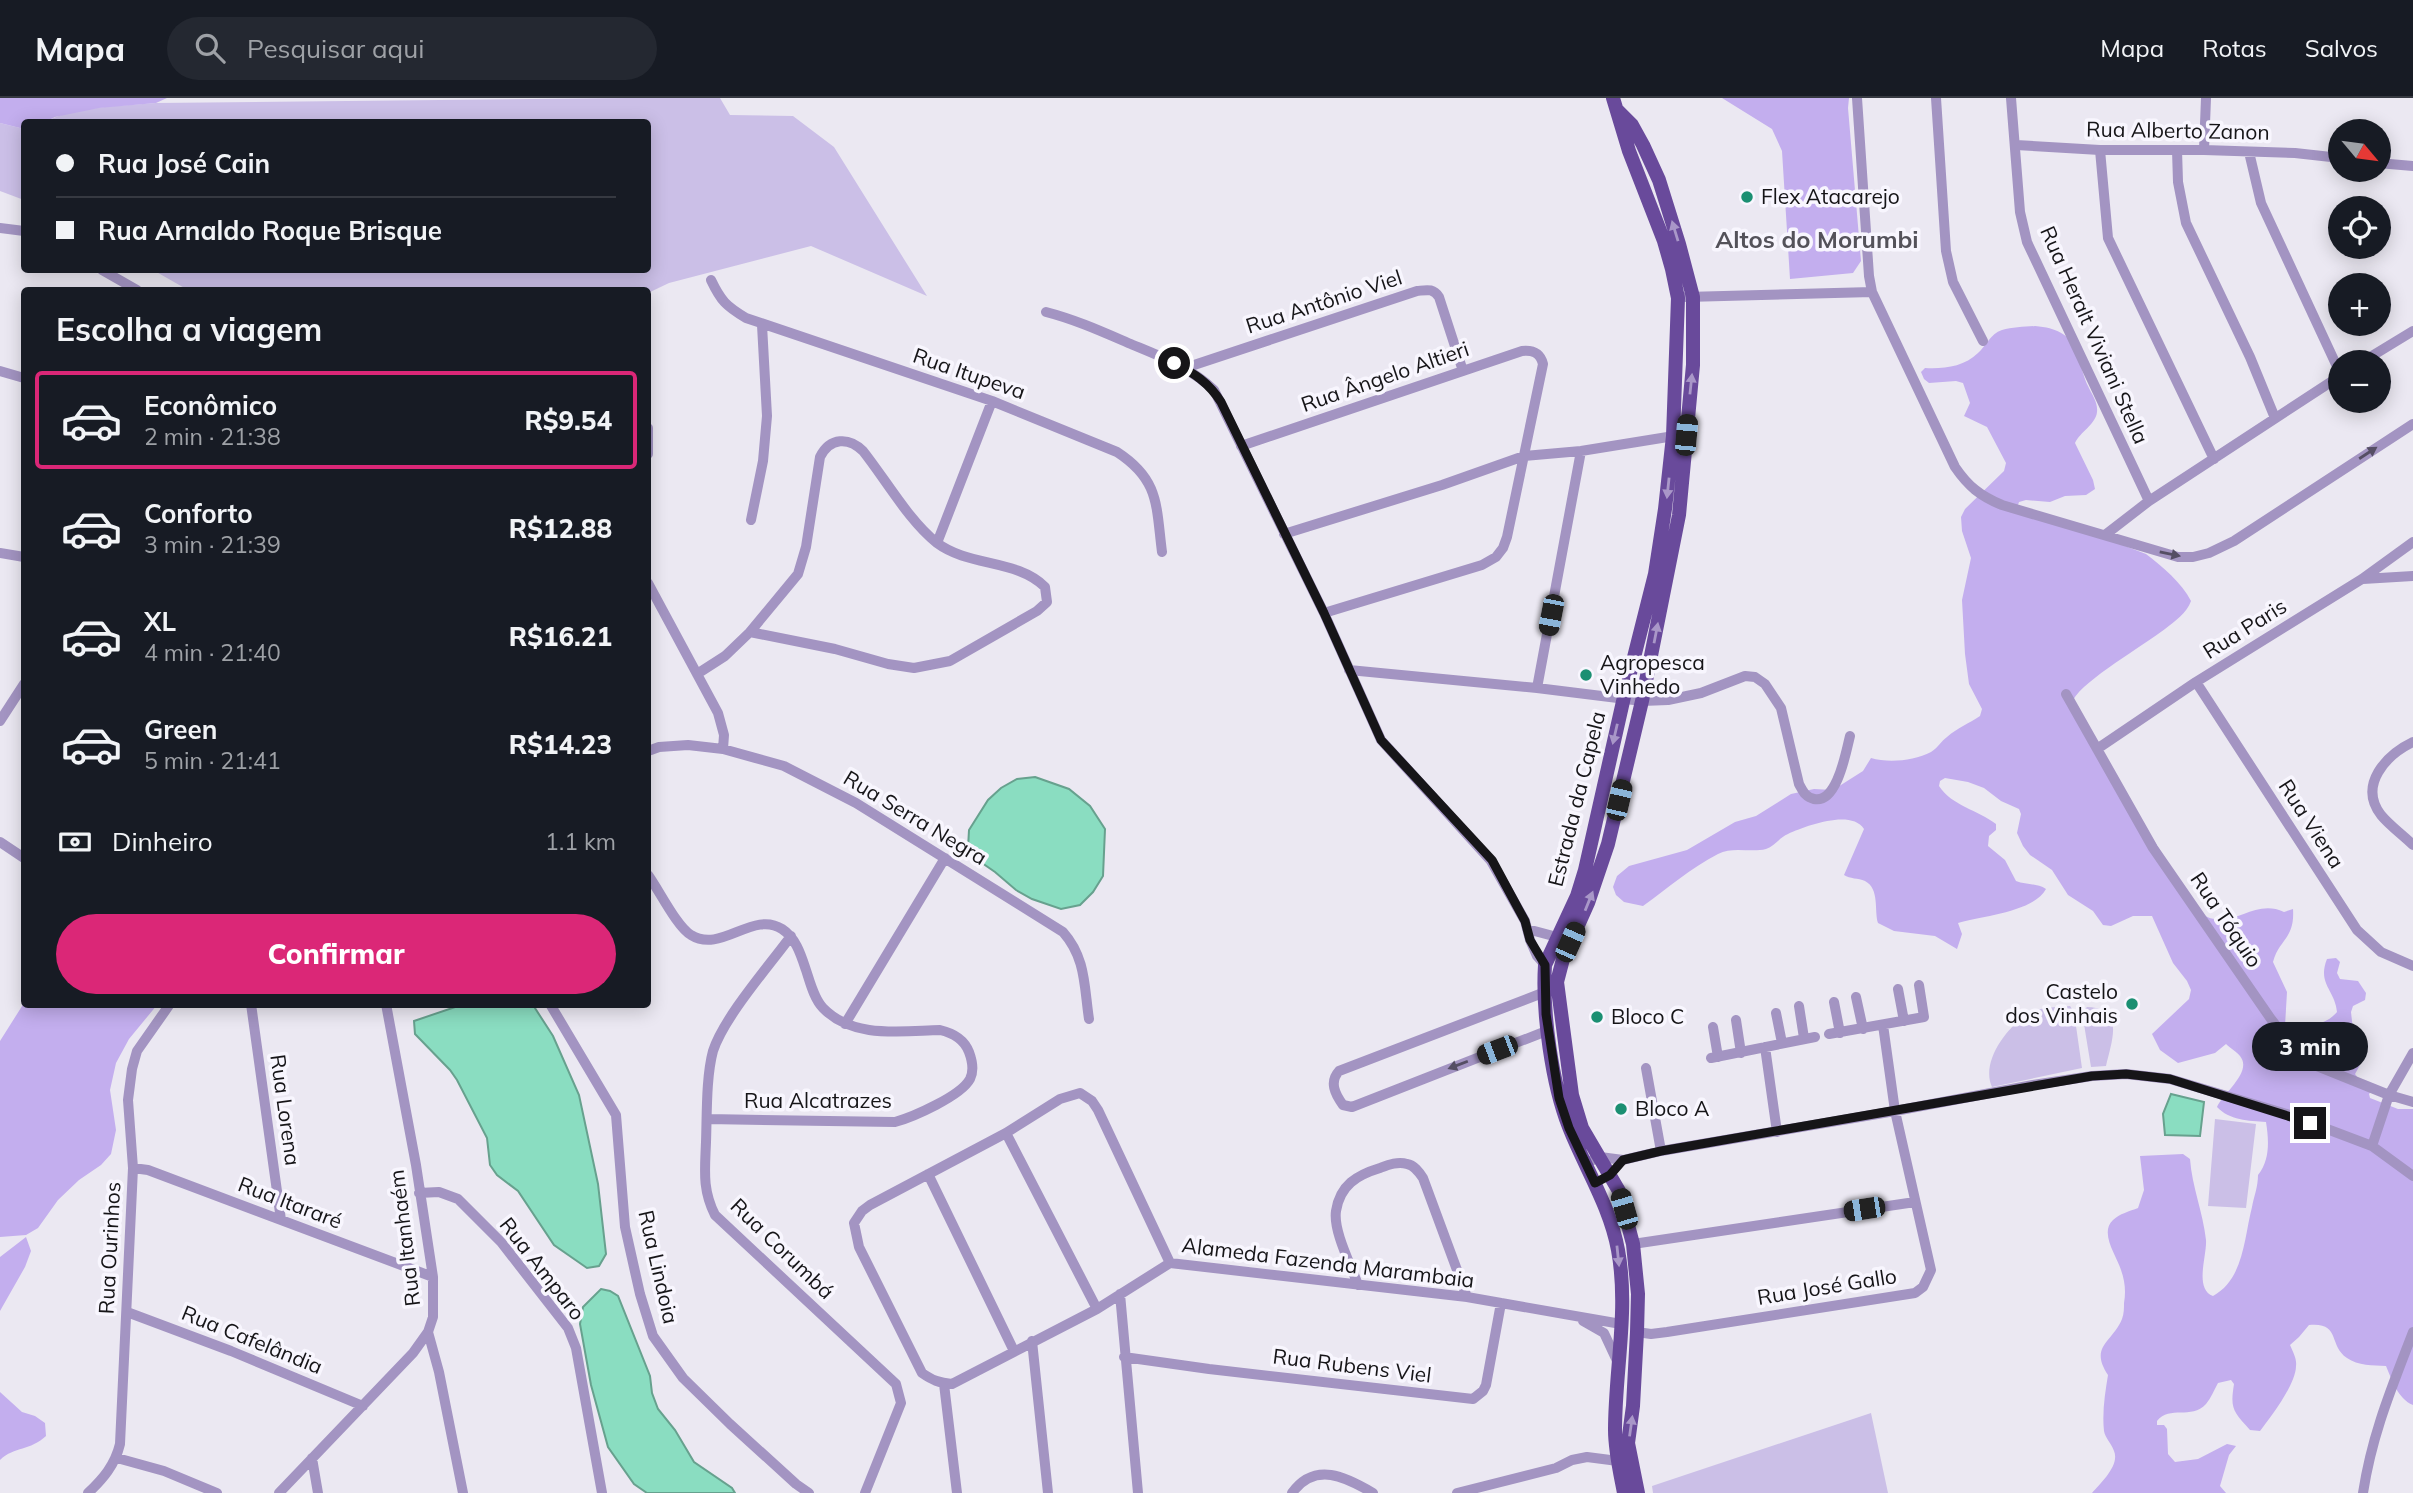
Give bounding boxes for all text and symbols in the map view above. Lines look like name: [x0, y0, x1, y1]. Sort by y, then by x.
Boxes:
search box: [167, 17, 657, 80]
text: Mapa: [35, 28, 125, 69]
icon: search: [191, 29, 229, 67]
text: Pesquisar aqui: [247, 32, 424, 65]
text: Mapa: [2100, 33, 2164, 63]
text: Rotas: [2202, 33, 2267, 63]
text: Salvos: [2305, 33, 2378, 63]
street label: Rua Alberto Zanon: [2086, 115, 2270, 145]
north arrow: [2328, 119, 2390, 182]
map controls: [2328, 119, 2391, 413]
text: Rua José Cain: [98, 147, 270, 180]
place label: Flex Atacarejo: [1761, 183, 1900, 209]
marker: Flex Atacarejo: [1739, 189, 1755, 205]
button: locate: [2328, 196, 2391, 259]
text: Rua Arnaldo Roque Brisque: [98, 214, 442, 247]
one-way arrow: [1669, 221, 1680, 242]
street label: Rua Heralt Viviani Stella: [2035, 222, 2155, 448]
district label: Altos do Morumbi: [1715, 224, 1919, 254]
street label: Rua Antônio Viel: [1242, 264, 1405, 339]
button: +: [2328, 273, 2391, 336]
text: Escolha a viagem: [56, 309, 322, 349]
street label: Rua Ângelo Altieri: [1297, 335, 1472, 417]
street label: Rua Itupeva: [910, 342, 1029, 404]
route start: [1158, 347, 1190, 379]
button: −: [2328, 350, 2391, 413]
one-way arrow: [1685, 373, 1696, 395]
icon: car: [60, 389, 123, 452]
text: Econômico: [144, 389, 277, 422]
text: R$9.54: [524, 404, 612, 437]
car: [1674, 413, 1699, 457]
text: 2 min · 21:38: [144, 422, 281, 451]
one-way arrow: [2359, 446, 2377, 460]
one-way arrow: [1662, 477, 1673, 499]
icon: car: [60, 497, 123, 560]
text: Conforto: [144, 497, 253, 530]
text: R$12.88: [509, 512, 612, 545]
text: 3 min · 21:39: [144, 530, 281, 559]
one-way arrow: [2159, 549, 2181, 560]
car: [1537, 592, 1566, 638]
street label: Rua Paris: [2198, 592, 2291, 664]
icon: car: [60, 605, 123, 668]
text: XL: [144, 605, 176, 638]
text: R$16.21: [509, 620, 612, 653]
one-way arrow: [1650, 622, 1661, 644]
text: 4 min · 21:40: [144, 638, 281, 667]
place label: Agropesca Vinhedo: [1600, 649, 1705, 699]
marker: Agropesca Vinhedo: [1578, 667, 1594, 683]
street label: Estrada da Capela: [1542, 708, 1610, 889]
icon: car: [60, 713, 123, 776]
text: Green: [144, 713, 217, 746]
one-way arrow: [1610, 723, 1621, 745]
text: R$14.23: [509, 728, 612, 761]
text: 5 min · 21:41: [144, 746, 281, 775]
street label: Rua Serra Negra: [839, 764, 992, 870]
street label: Rua Viena: [2274, 774, 2350, 873]
car: [1605, 777, 1634, 823]
icon: cash: [56, 823, 94, 861]
text: Dinheiro: [112, 825, 213, 858]
text: 1.1 km: [545, 827, 616, 856]
street label: Rua Tóquio: [2185, 867, 2268, 972]
one-way arrow: [1583, 891, 1594, 912]
button: Confirmar: [56, 914, 616, 994]
car: [1552, 919, 1589, 965]
place label: Castelo dos Vinhais: [2005, 978, 2118, 1028]
marker: Castelo dos Vinhais: [2124, 996, 2140, 1012]
place label: Bloco C: [1611, 1003, 1684, 1029]
marker: Bloco C: [1589, 1009, 1605, 1025]
callout: 3 min: [2252, 1021, 2368, 1070]
text: 3 min: [2279, 1032, 2341, 1061]
car: [1474, 1033, 1521, 1067]
street label: Rua Lorena: [265, 1053, 307, 1167]
one-way arrow: [1447, 1060, 1468, 1071]
street label: Rua Alcatrazes: [744, 1087, 892, 1113]
place label: Bloco A: [1635, 1095, 1710, 1121]
marker: Bloco A: [1613, 1101, 1629, 1117]
route end: [2294, 1107, 2326, 1139]
street label: Rua Itanhaém: [383, 1168, 425, 1308]
street label: Rua Itararé: [235, 1170, 346, 1234]
street label: Rua Ourinhos: [93, 1181, 125, 1315]
car: [1609, 1186, 1640, 1232]
street label: Rua Corumbá: [726, 1192, 840, 1304]
car: [1842, 1195, 1887, 1223]
street label: Rua Lindoia: [633, 1207, 685, 1326]
street label: Rua Amparo: [495, 1212, 591, 1325]
street label: Alameda Fazenda Marambaia: [1180, 1231, 1476, 1293]
one-way arrow: [1613, 1245, 1624, 1267]
street label: Rua José Gallo: [1755, 1262, 1898, 1310]
street label: Rua Cafelândia: [178, 1299, 327, 1379]
street label: Rua Rubens Viel: [1271, 1342, 1433, 1388]
one-way arrow: [1625, 1415, 1636, 1437]

